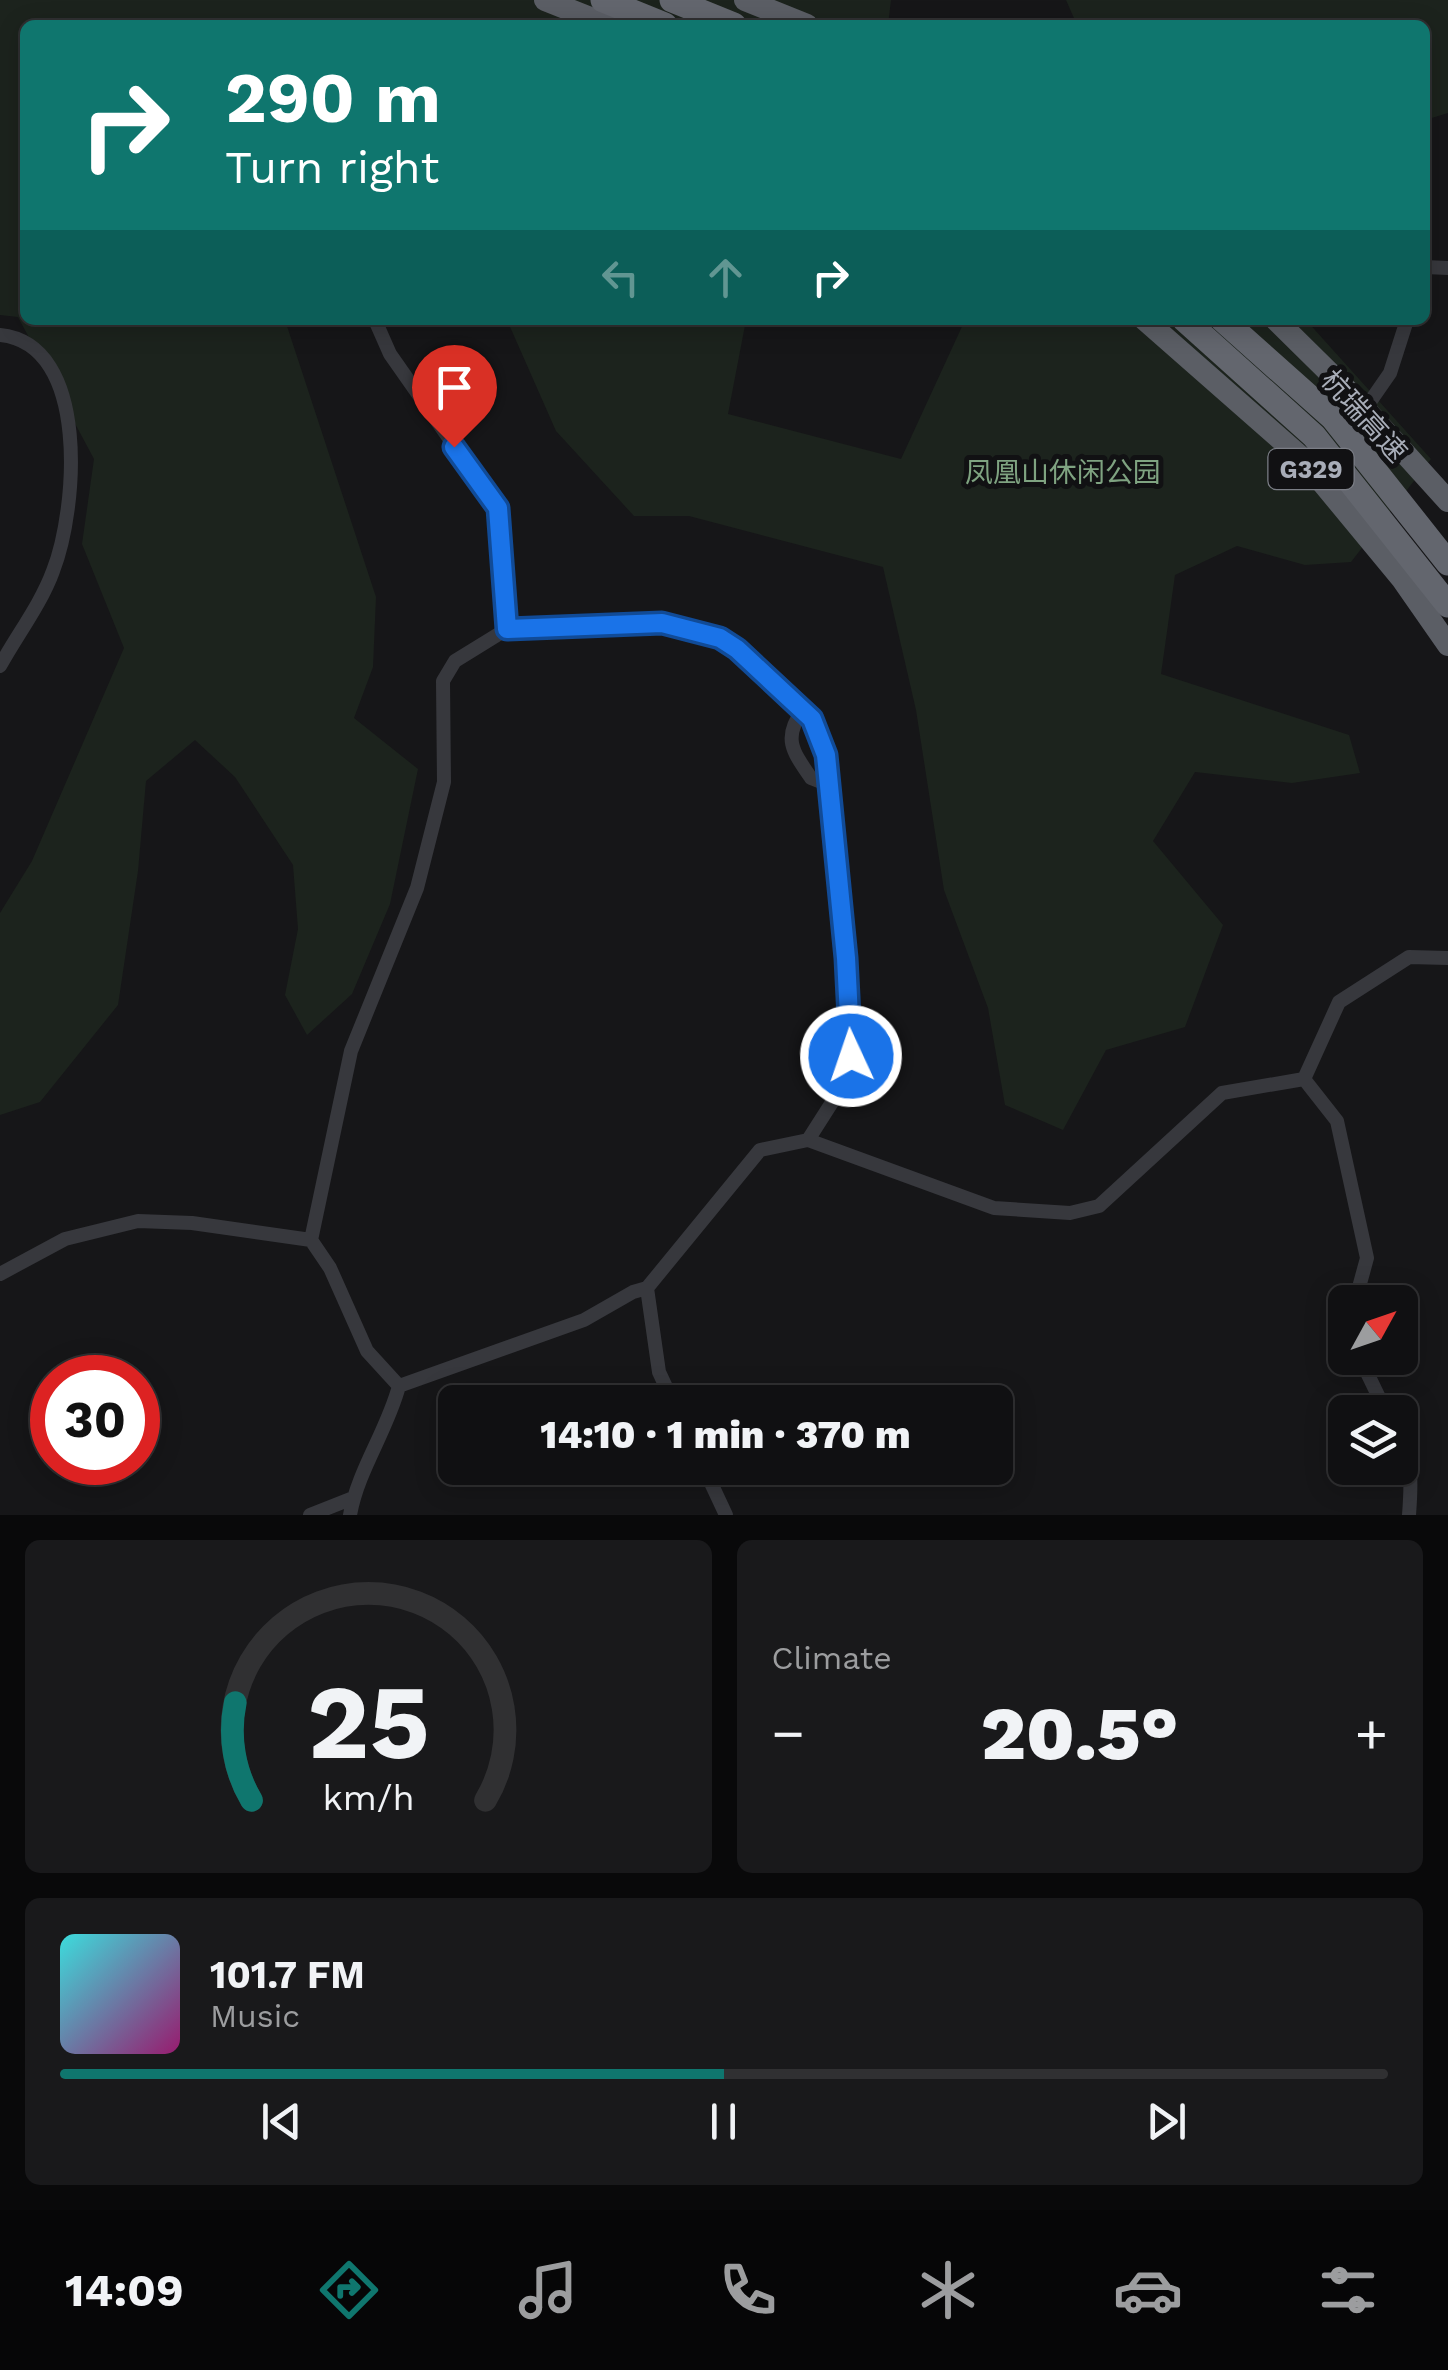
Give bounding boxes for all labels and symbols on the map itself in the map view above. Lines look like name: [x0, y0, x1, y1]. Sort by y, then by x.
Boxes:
pin: [412, 345, 497, 448]
street label: 杭瑞高速: [1314, 363, 1414, 469]
road number: G329: [1268, 449, 1354, 489]
park label: 凤凰山休闲公园: [965, 456, 1161, 489]
position arrow: [799, 1004, 903, 1108]
north arrow: [1328, 1285, 1418, 1375]
speed limit sign: 30: [30, 1355, 160, 1485]

